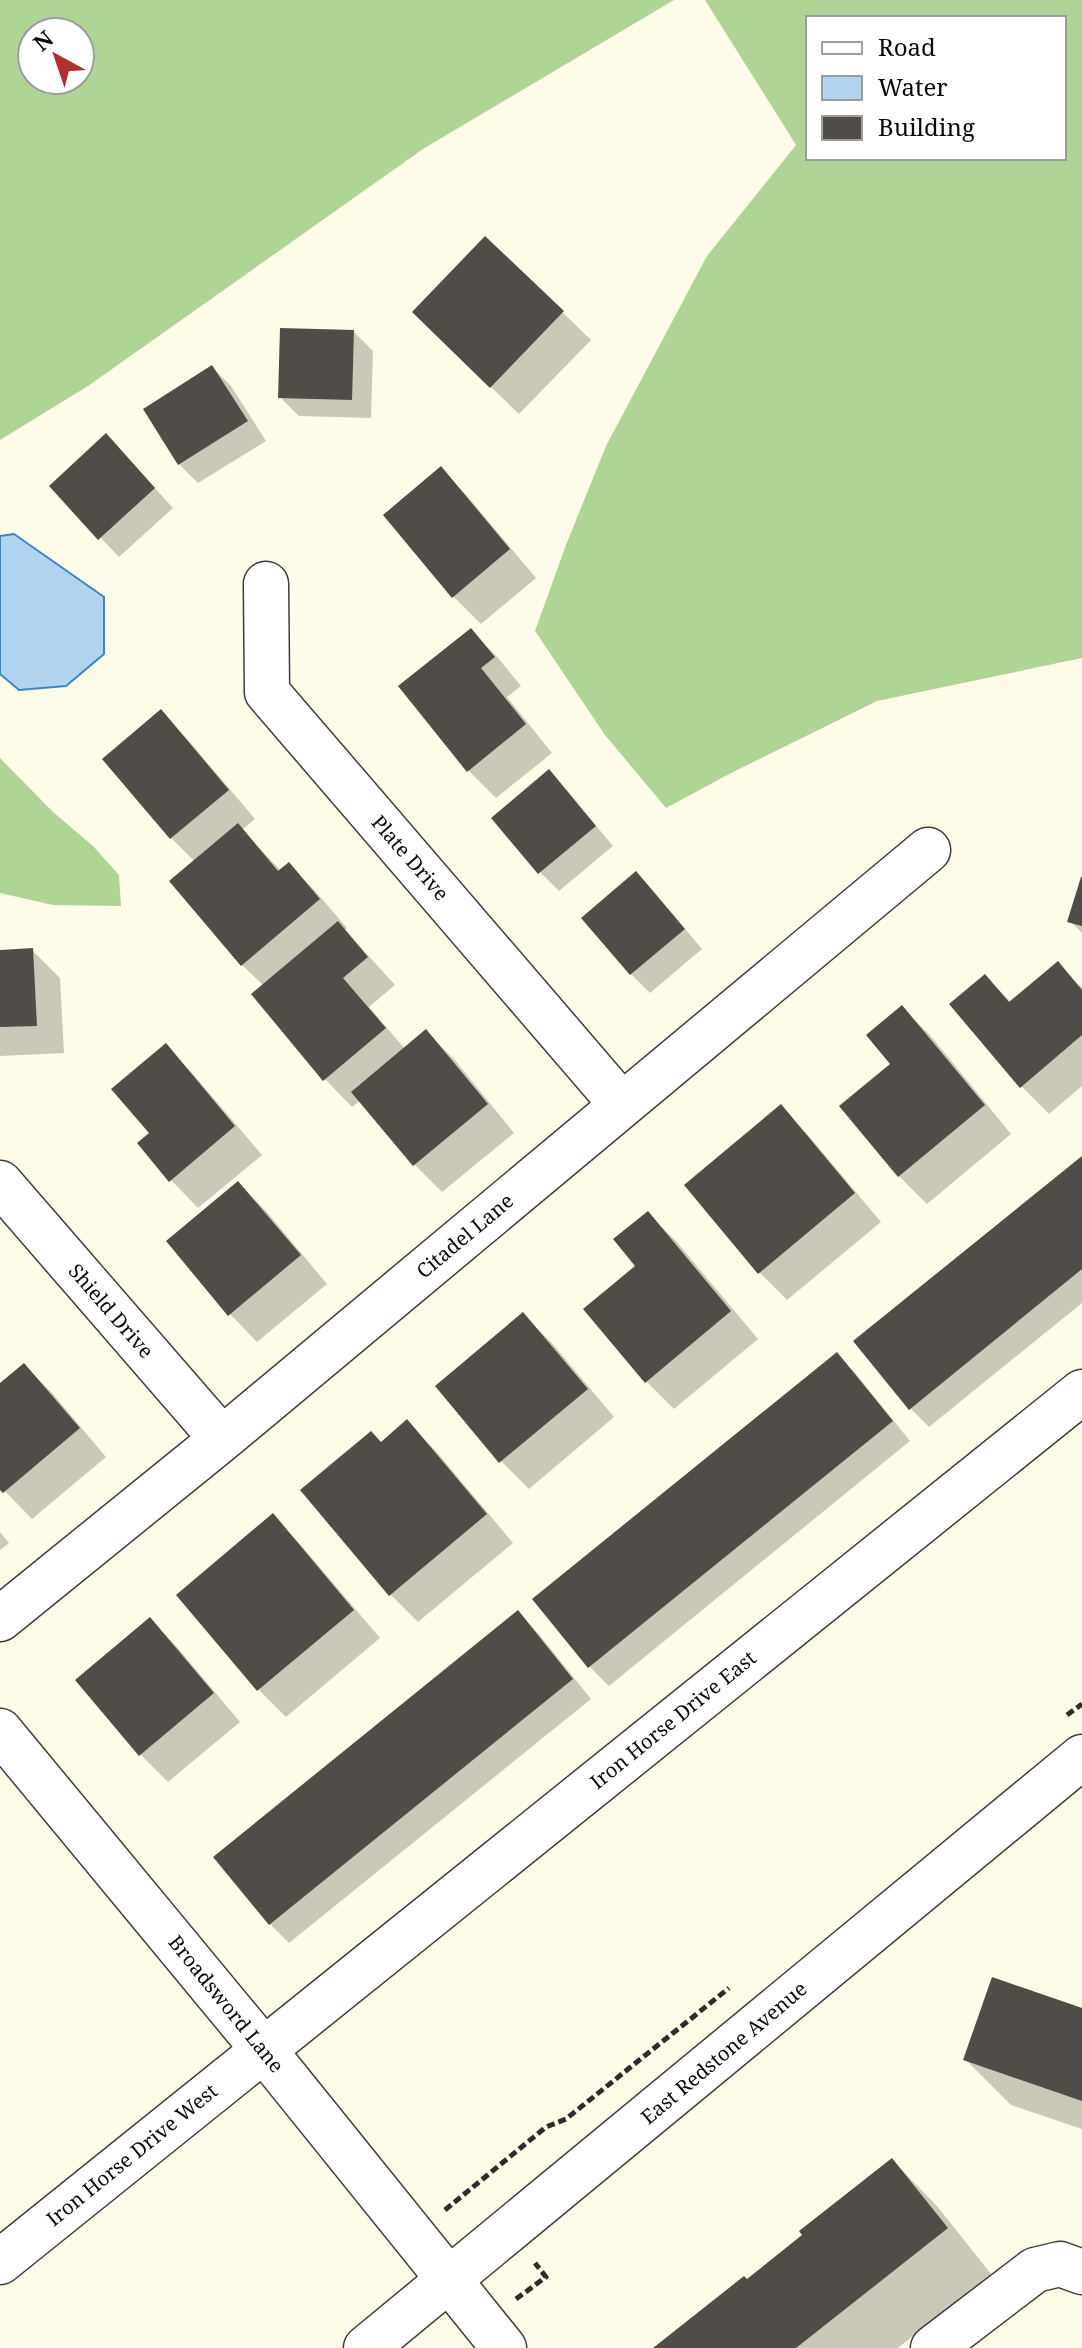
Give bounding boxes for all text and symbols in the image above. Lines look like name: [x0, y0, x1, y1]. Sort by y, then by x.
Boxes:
north arrow: [16, 16, 96, 96]
legend: [806, 16, 1066, 160]
text: N: [26, 23, 59, 57]
text: Road: [878, 30, 936, 63]
text: Water: [878, 70, 948, 103]
text: Building: [878, 110, 975, 143]
street label: Plate Drive: [366, 809, 455, 906]
street label: Citadel Lane: [411, 1187, 519, 1284]
street label: Shield Drive: [63, 1258, 160, 1364]
street label: Iron Horse Drive East: [584, 1644, 761, 1795]
street label: Broadsword Lane: [163, 1929, 290, 2078]
street label: East Redstone Avenue: [635, 1975, 812, 2130]
street label: Iron Horse Drive West: [41, 2077, 223, 2232]

